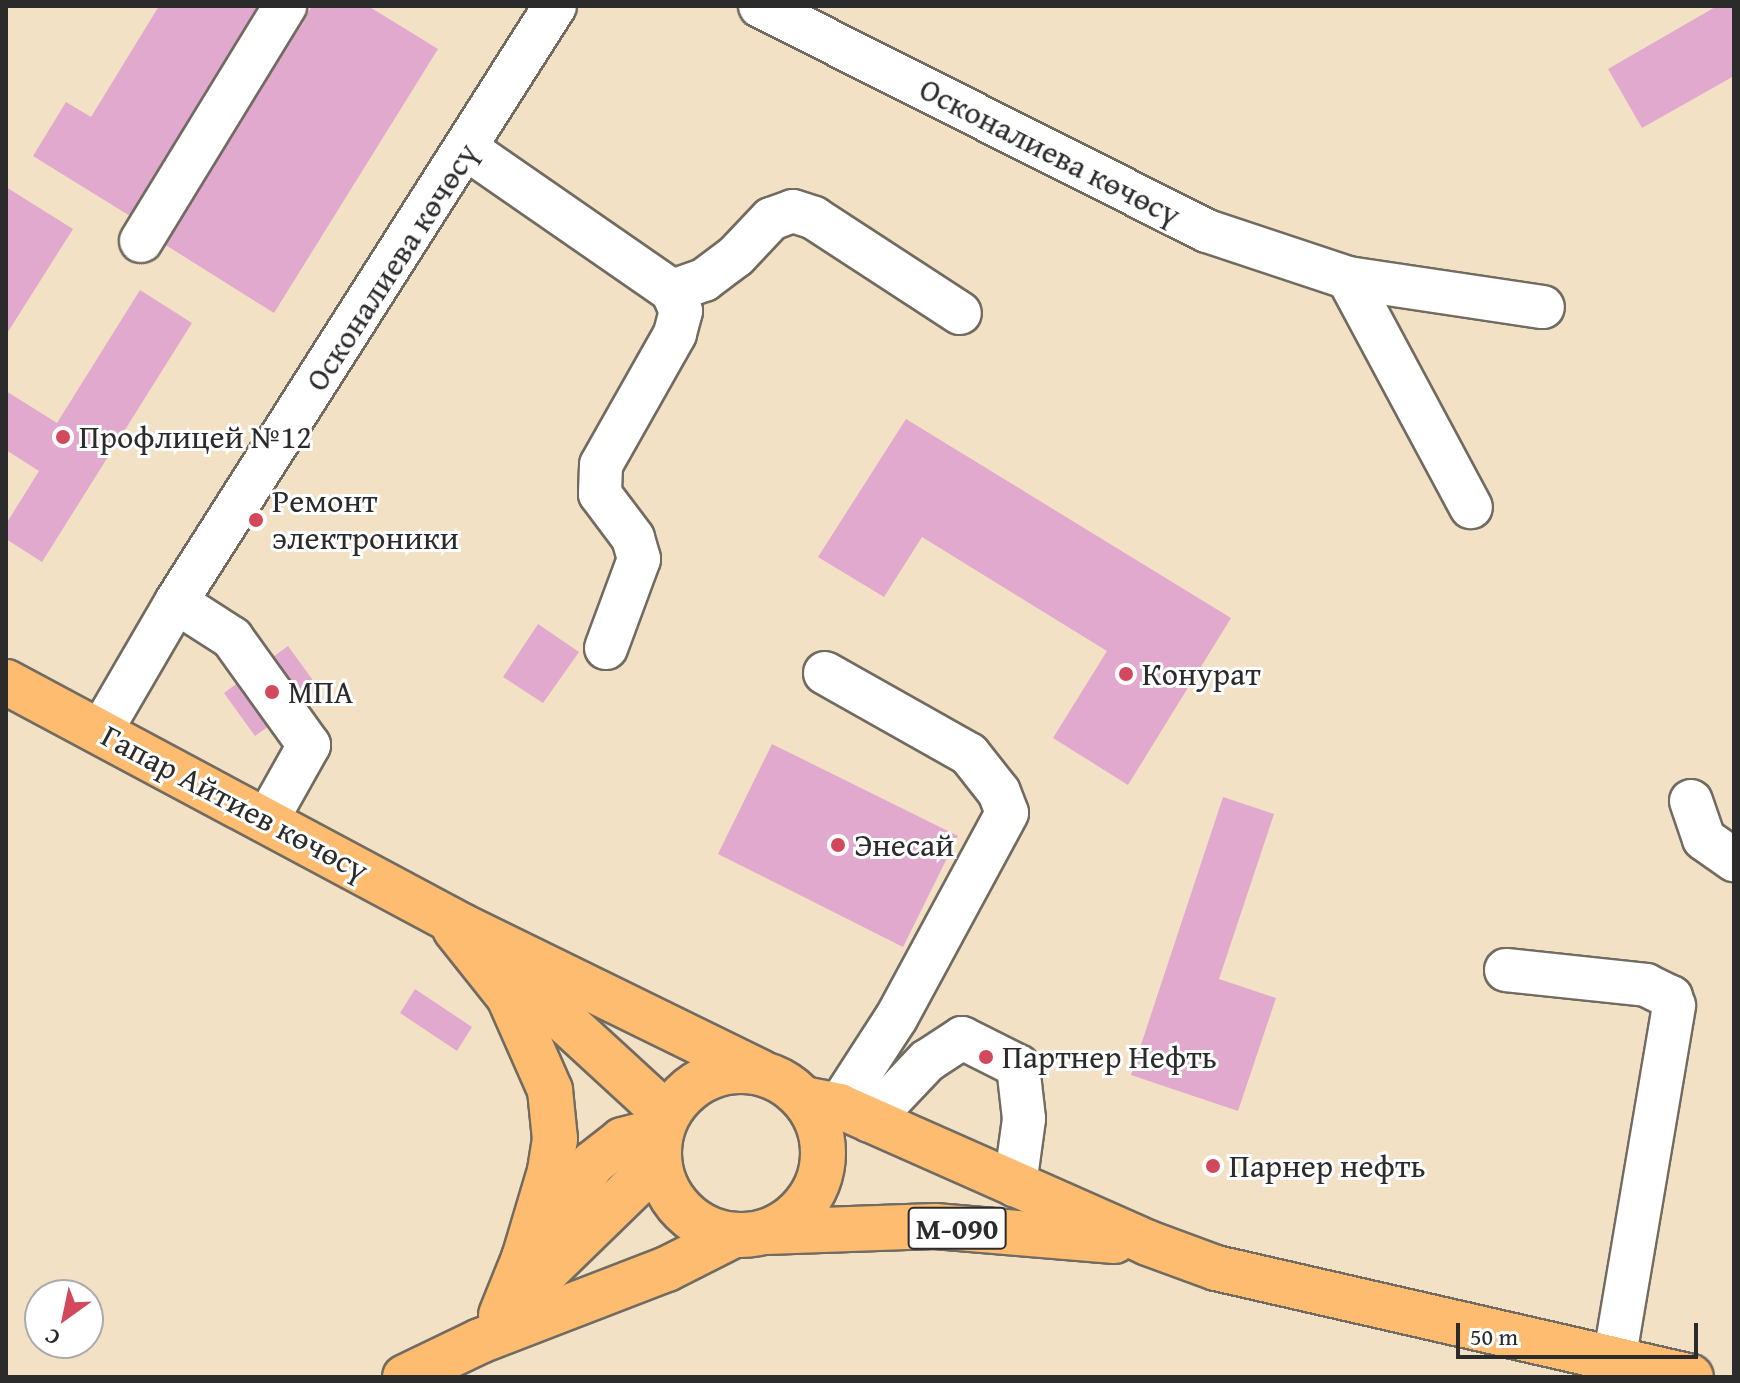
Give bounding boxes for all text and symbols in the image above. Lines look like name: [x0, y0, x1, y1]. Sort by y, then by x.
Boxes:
street label: Осконалиева көчөсү: [913, 70, 1187, 234]
street label: Осконалиева көчөсү: [298, 136, 486, 398]
place label: Профлицей №12: [79, 418, 312, 456]
marker: Профлицей №12: [54, 428, 72, 446]
place label: Ремонт электроники: [272, 483, 459, 558]
marker: Ремонт электроники: [247, 511, 265, 529]
place label: Конурат: [1142, 655, 1261, 693]
marker: Конурат: [1117, 665, 1135, 683]
place label: МПА: [288, 673, 353, 711]
marker: МПА: [263, 683, 281, 701]
street label: Гапар Айтиев көчөсү: [95, 716, 375, 890]
place label: Энесай: [854, 826, 954, 864]
marker: Энесай: [829, 836, 847, 854]
place label: Партнер Нефть: [1002, 1038, 1217, 1076]
marker: Партнер Нефть: [977, 1048, 995, 1066]
place label: Парнер нефть: [1229, 1147, 1426, 1185]
marker: Парнер нефть: [1204, 1157, 1222, 1175]
road number: М-090: [907, 1202, 1007, 1254]
north arrow: [24, 1279, 104, 1359]
scale bar: [1460, 1307, 1702, 1357]
text: 50 m: [1470, 1319, 1518, 1354]
text: С: [38, 1321, 66, 1354]

